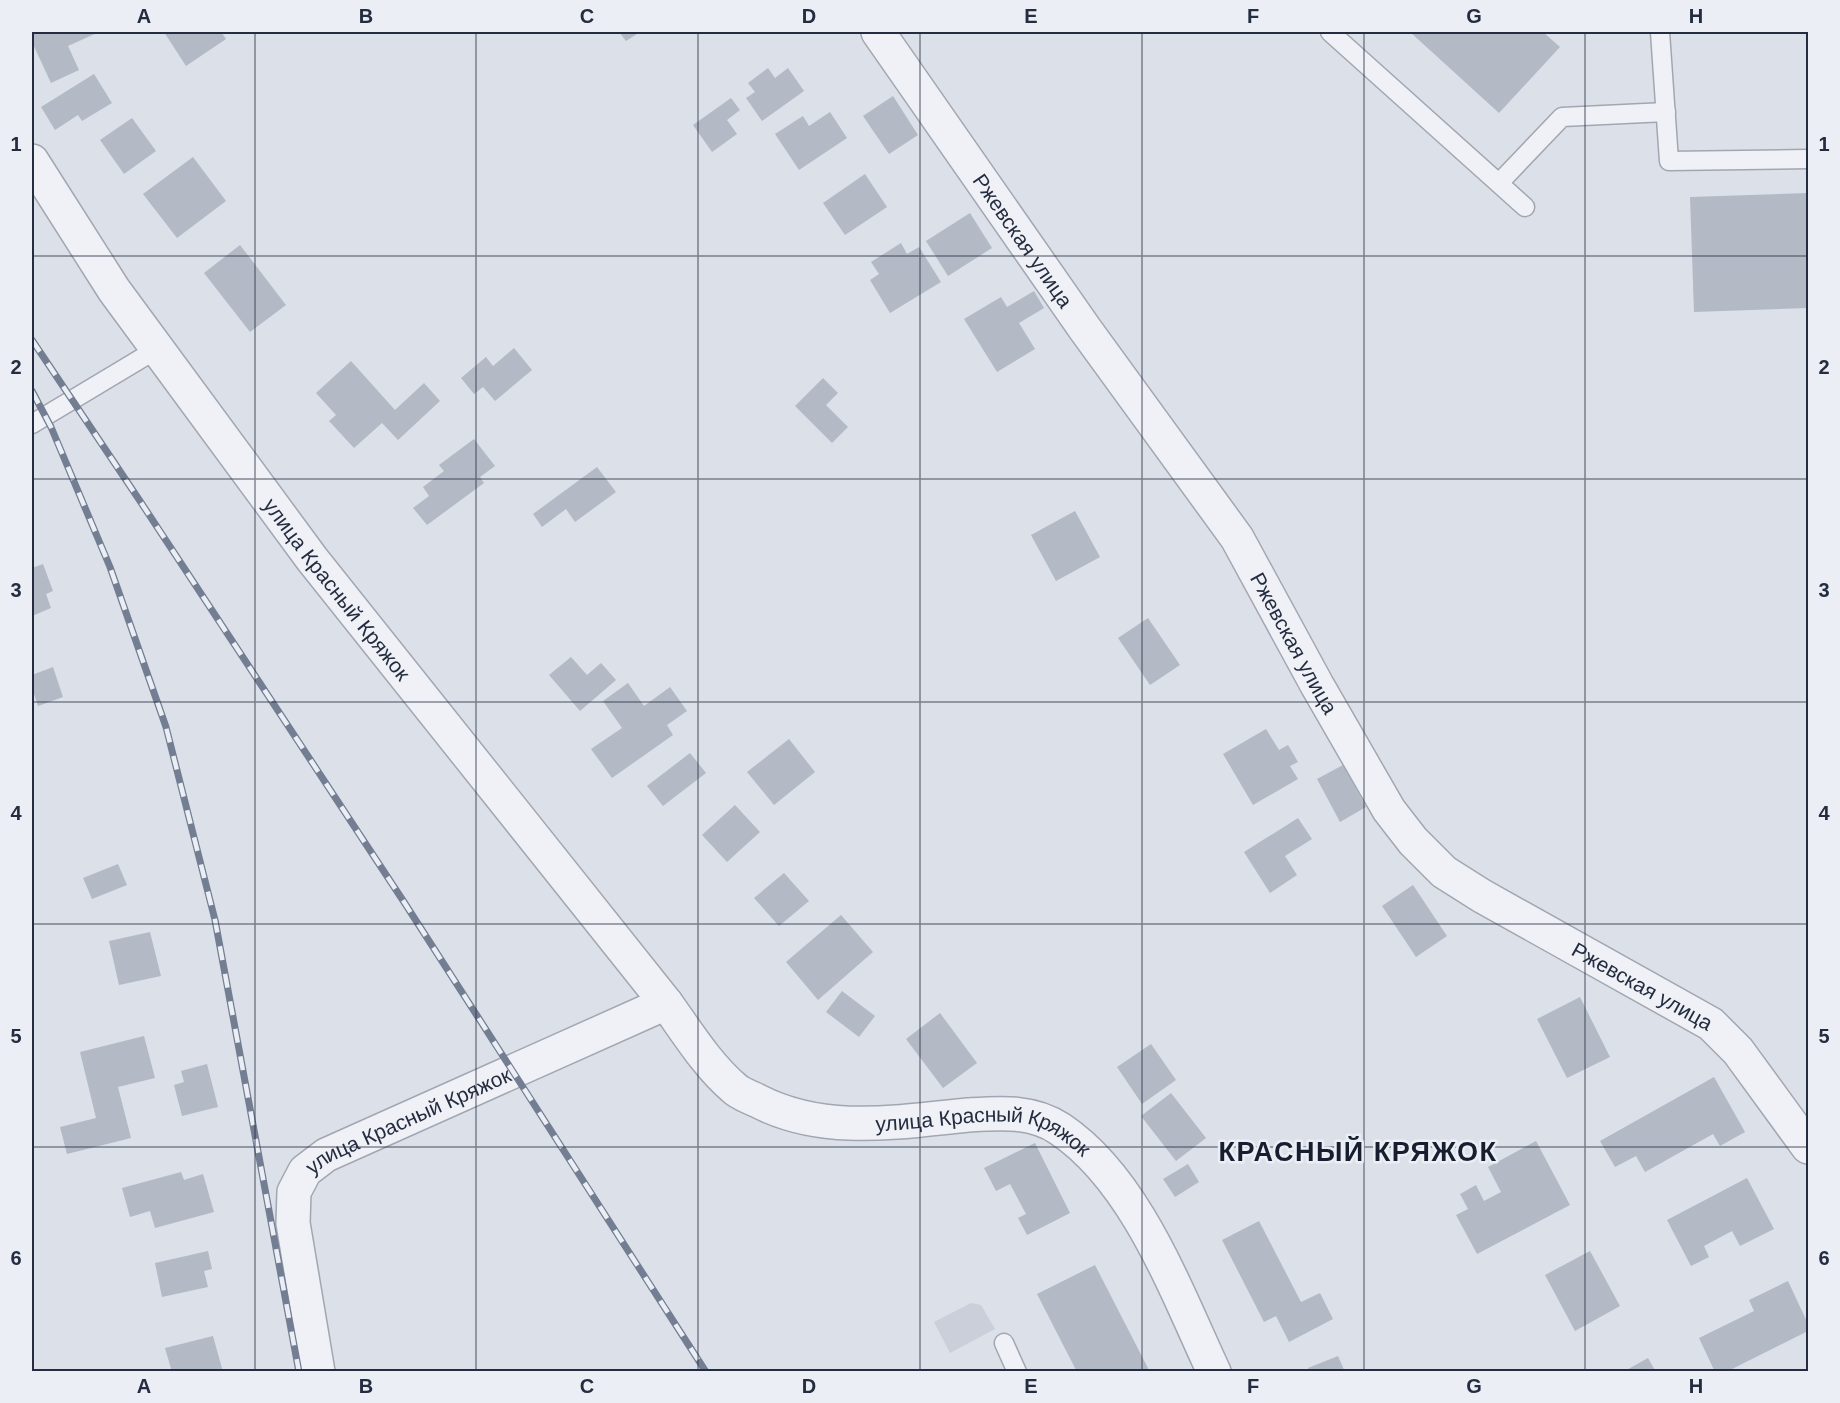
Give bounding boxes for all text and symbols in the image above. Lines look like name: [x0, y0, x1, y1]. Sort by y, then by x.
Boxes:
text: A: [137, 5, 151, 27]
text: B: [359, 5, 373, 27]
text: C: [580, 5, 594, 27]
text: D: [802, 5, 816, 27]
text: E: [1024, 5, 1038, 27]
text: F: [1247, 5, 1259, 27]
text: G: [1466, 5, 1482, 27]
text: H: [1689, 5, 1703, 27]
text: 1: [10, 133, 22, 155]
text: 1: [1818, 133, 1830, 155]
street label: Ржевская улица: [969, 169, 1078, 312]
text: 2: [10, 356, 22, 378]
text: 2: [1818, 356, 1830, 378]
street label: улица Красный Кряжок: [260, 493, 416, 685]
street label: Ржевская улица: [1246, 568, 1343, 718]
text: 3: [10, 579, 22, 601]
text: 3: [1818, 579, 1830, 601]
text: 4: [10, 802, 22, 824]
text: 4: [1818, 802, 1830, 824]
street label: Ржевская улица: [1568, 937, 1717, 1034]
text: 5: [10, 1025, 22, 1047]
text: 5: [1818, 1025, 1830, 1047]
street label: улица Красный Кряжок: [301, 1062, 515, 1178]
street label: улица Красный Кряжок: [875, 1102, 1096, 1161]
district label: КРАСНЫЙ КРЯЖОК: [1218, 1136, 1498, 1167]
text: 6: [10, 1247, 22, 1269]
text: 6: [1818, 1247, 1830, 1269]
text: A: [137, 1375, 151, 1397]
text: B: [359, 1375, 373, 1397]
text: C: [580, 1375, 594, 1397]
text: D: [802, 1375, 816, 1397]
text: E: [1024, 1375, 1038, 1397]
text: F: [1247, 1375, 1259, 1397]
text: G: [1466, 1375, 1482, 1397]
text: H: [1689, 1375, 1703, 1397]

